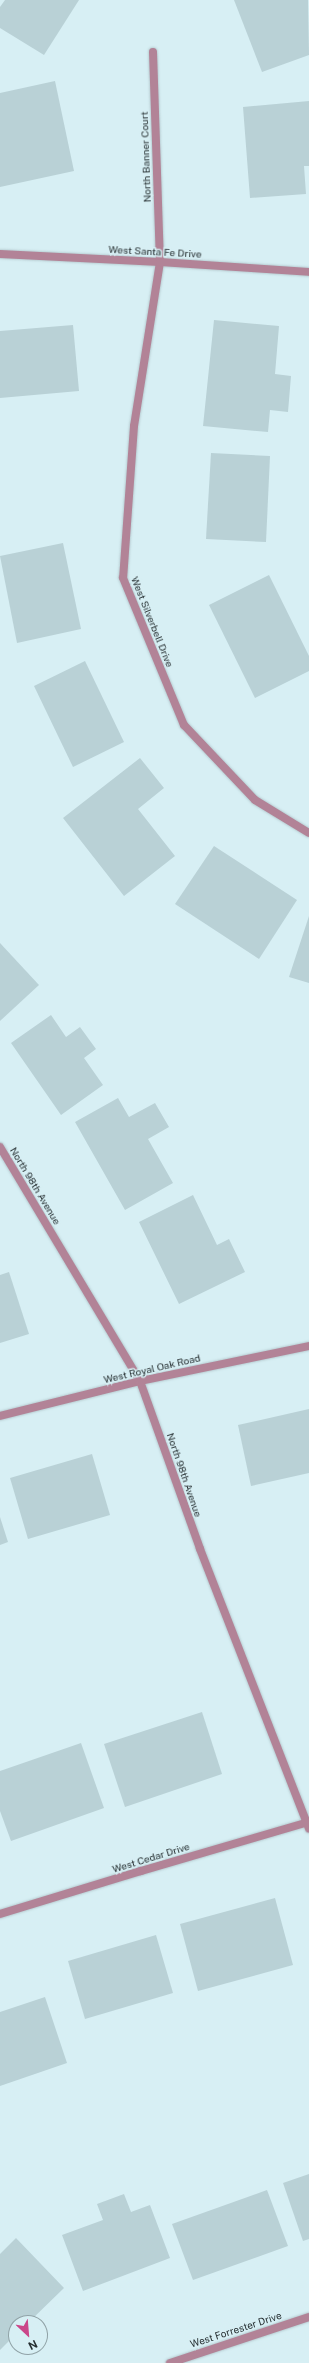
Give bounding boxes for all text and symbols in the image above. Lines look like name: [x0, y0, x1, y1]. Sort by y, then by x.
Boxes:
street label: North Banner Court: [138, 111, 154, 203]
street label: West Santa Fe Drive: [108, 244, 202, 260]
street label: West Silverbell Drive: [128, 575, 176, 669]
street label: North 98th Avenue: [7, 1145, 63, 1227]
street label: West Royal Oak Road: [102, 1352, 202, 1386]
street label: North 98th Avenue: [164, 1431, 204, 1519]
street label: West Cedar Drive: [111, 1841, 191, 1875]
street label: West Forrester Drive: [189, 2310, 283, 2350]
north arrow: [8, 2315, 48, 2355]
text: N: [26, 2338, 39, 2352]

